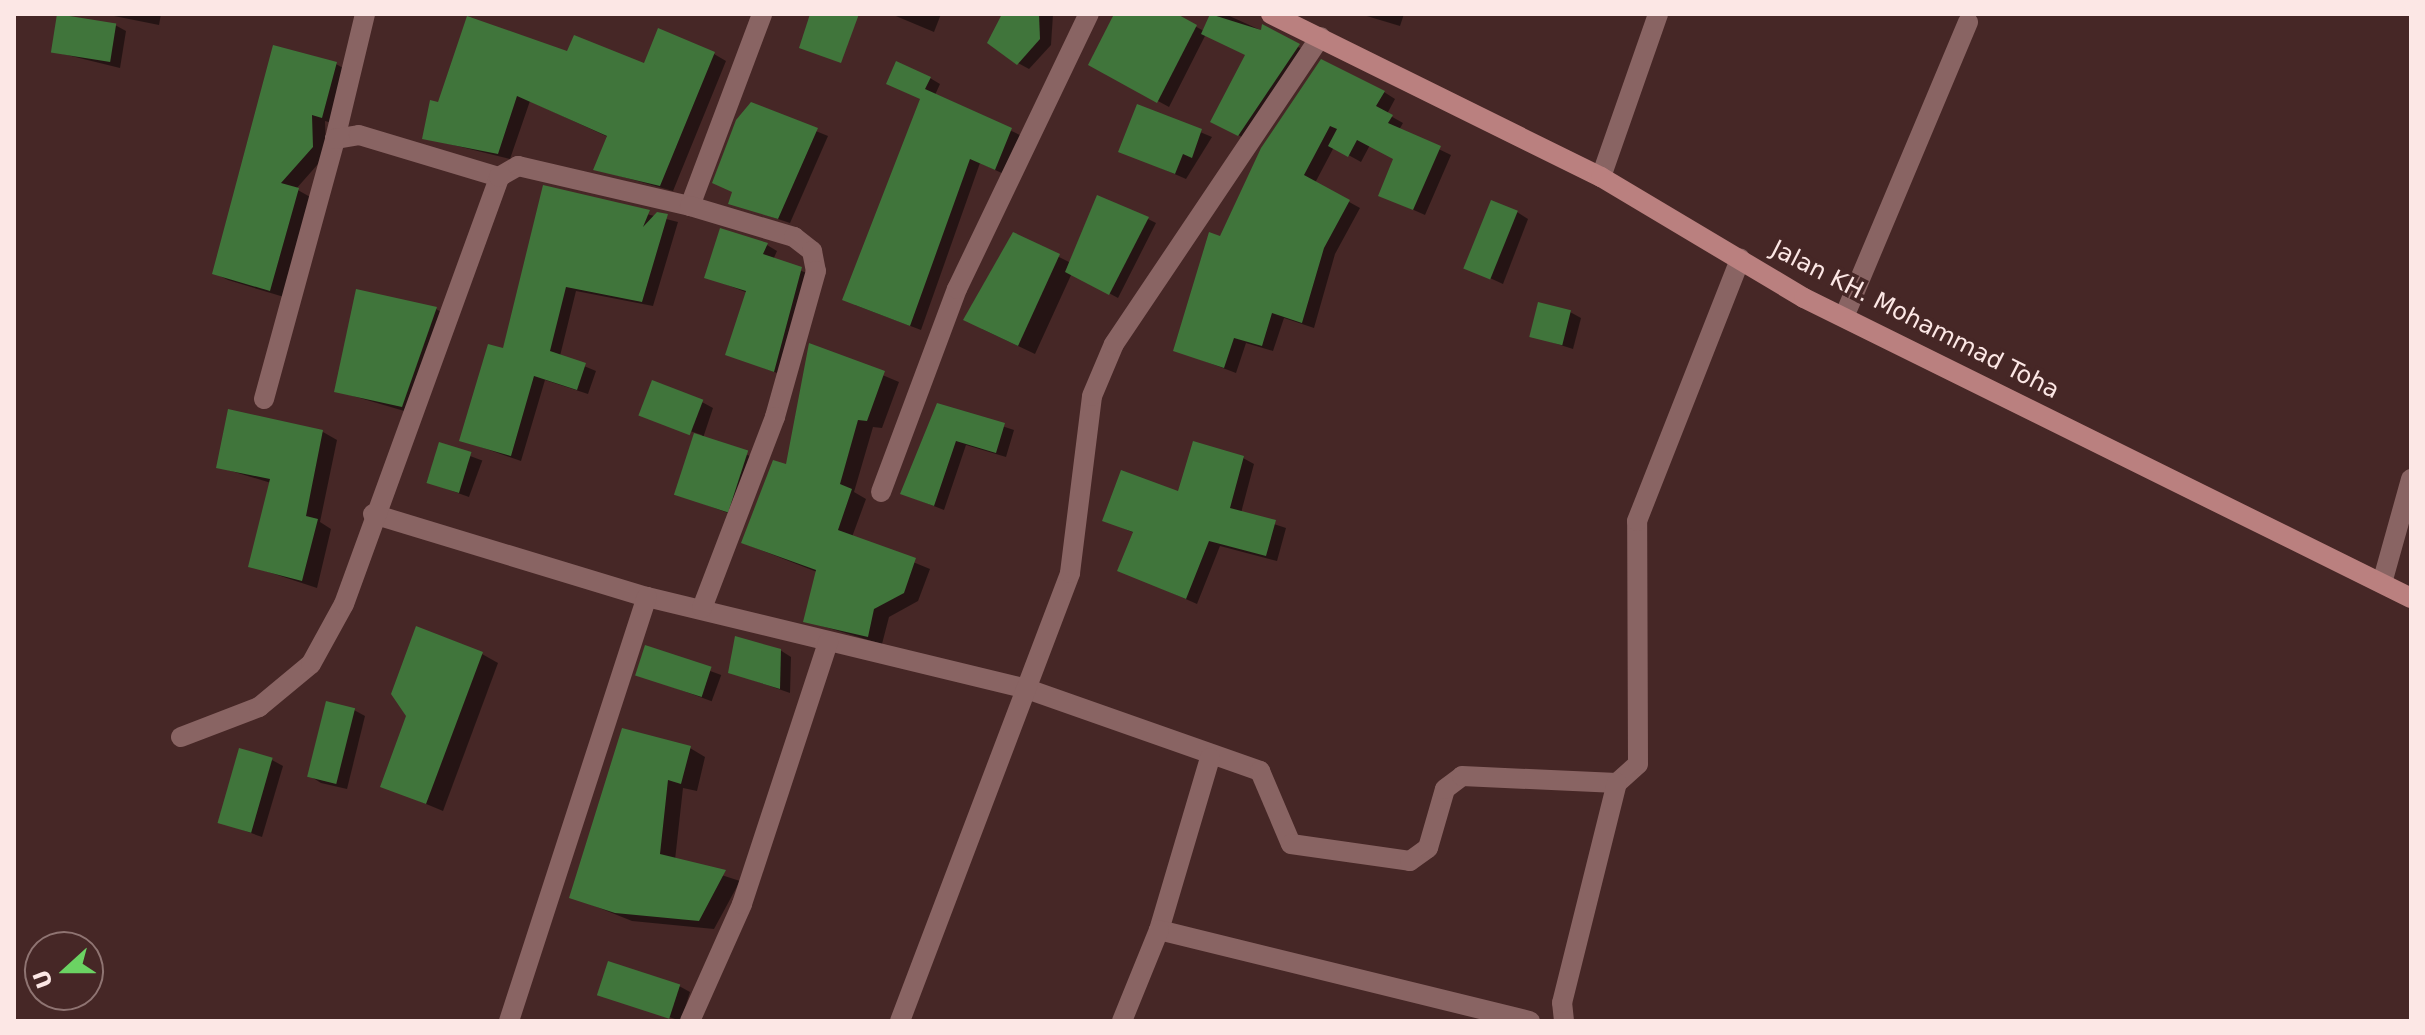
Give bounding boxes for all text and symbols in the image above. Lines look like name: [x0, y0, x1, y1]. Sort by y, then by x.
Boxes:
street label: Jalan KH. Mohammad Toha: [1766, 235, 2064, 405]
north arrow: [24, 931, 104, 1011]
text: U: [28, 966, 58, 992]

